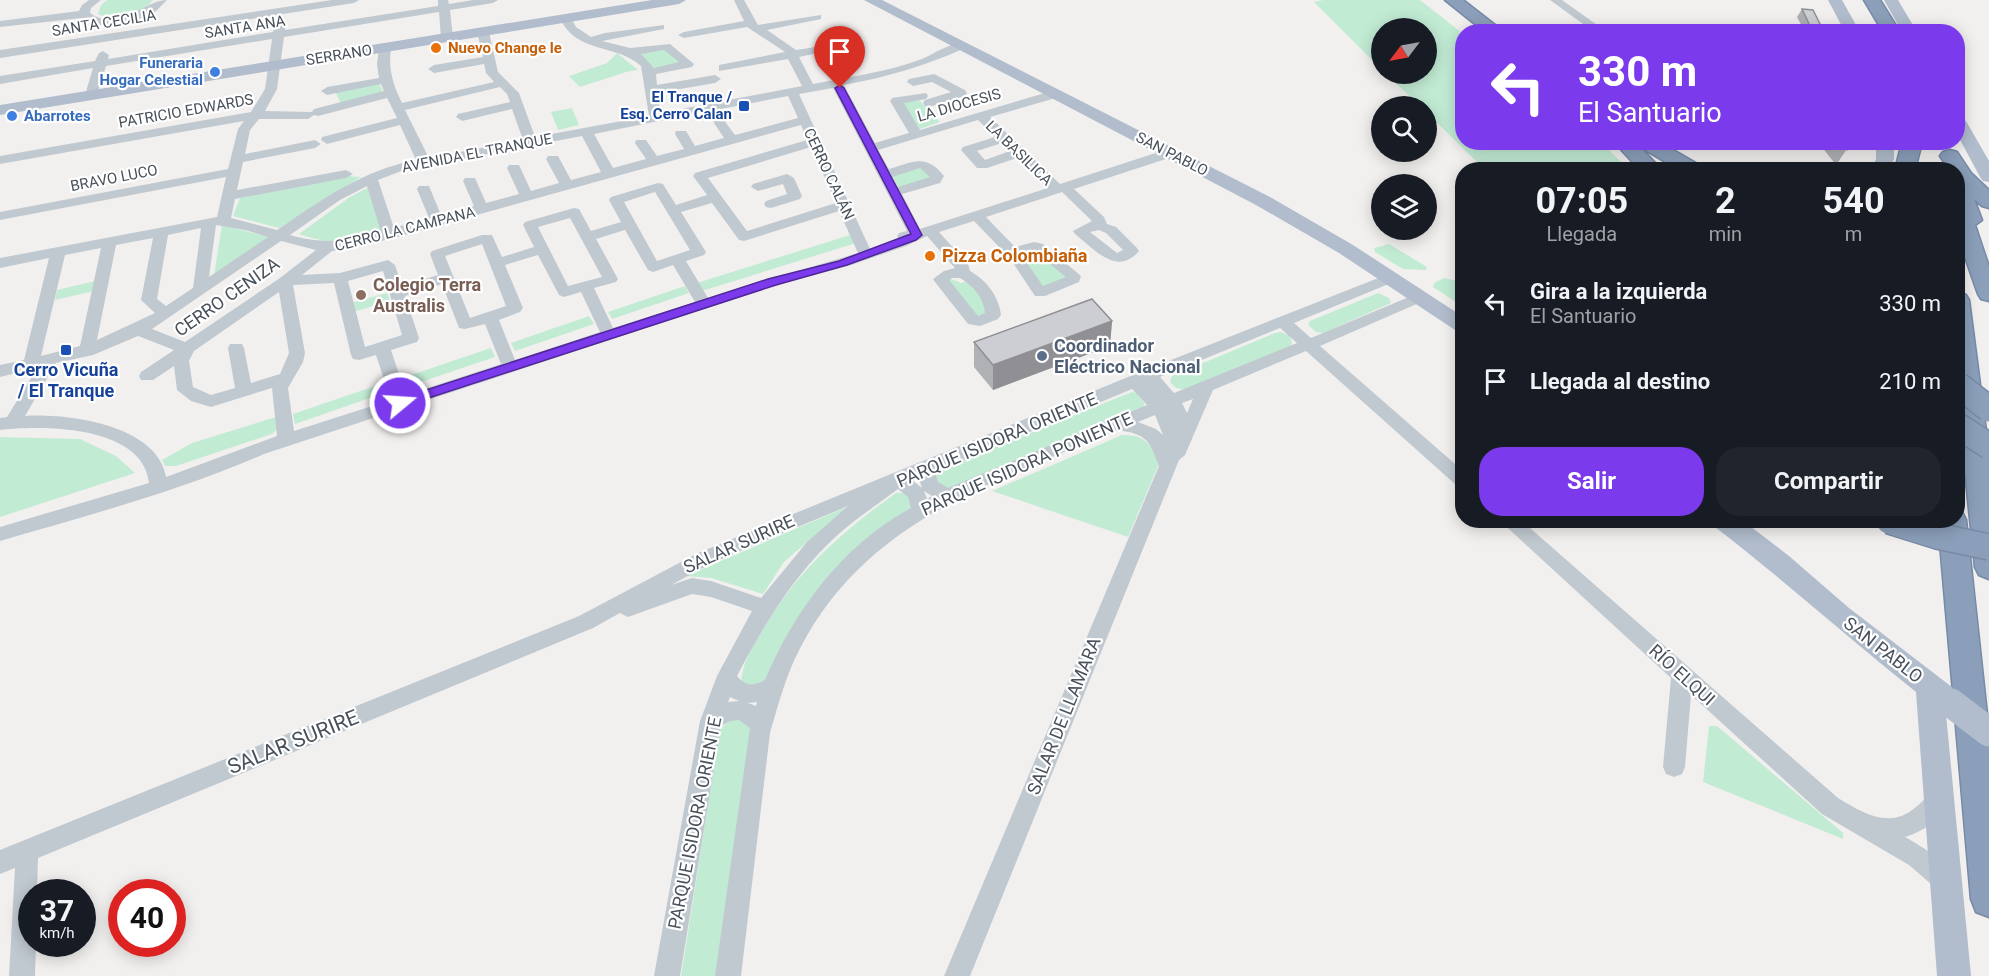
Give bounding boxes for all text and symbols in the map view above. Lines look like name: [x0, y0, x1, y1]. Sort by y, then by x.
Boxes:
street label: SANTA CECILIA: [51, 6, 158, 40]
street label: SANTA ANA: [203, 12, 287, 42]
north arrow: [1371, 18, 1437, 84]
map controls: [1371, 18, 1437, 240]
pin: [814, 26, 865, 88]
icon: arrive: [823, 35, 856, 68]
place label: Nuevo Change le: [448, 39, 562, 57]
street label: SERRANO: [305, 41, 373, 69]
marker: Nuevo Change le: [429, 41, 443, 55]
text: 330 m: [1578, 47, 1697, 96]
icon: left: [1479, 48, 1557, 126]
place label: Funeraria Hogar Celestial: [99, 54, 203, 89]
marker: Funeraria Hogar Celestial: [208, 65, 222, 79]
street label: LA DIOCESIS: [915, 84, 1003, 126]
place label: El Tranque / Esq. Cerro Calan: [620, 88, 732, 123]
street label: PATRICIO EDWARDS: [117, 90, 255, 132]
button: search: [1371, 96, 1437, 162]
text: El Santuario: [1578, 97, 1722, 129]
marker: El Tranque / Esq. Cerro Calan: [737, 99, 751, 113]
place label: Abarrotes: [24, 107, 91, 125]
marker: Abarrotes: [5, 109, 19, 123]
street label: LA BASILICA: [982, 117, 1056, 189]
street label: CERRO CALÁN: [800, 125, 858, 223]
street label: SAN PABLO: [1133, 128, 1211, 180]
street label: AVENIDA EL TRANQUE: [400, 130, 554, 176]
street label: BRAVO LUCO: [69, 161, 159, 195]
button: layers: [1371, 174, 1437, 240]
text: 07:05: [1535, 180, 1628, 222]
text: 2: [1715, 180, 1736, 222]
text: 540: [1823, 180, 1885, 222]
street label: CERRO LA CAMPANA: [333, 203, 477, 255]
text: Llegada: [1547, 222, 1617, 246]
text: min: [1709, 222, 1742, 246]
text: m: [1845, 222, 1862, 246]
place label: Pizza Colombiaña: [942, 245, 1088, 266]
marker: Pizza Colombiaña: [923, 249, 937, 263]
street label: CERRO CENIZA: [170, 252, 283, 341]
place label: Colegio Terra Australis: [373, 274, 482, 316]
text: Gira a la izquierda: [1530, 279, 1707, 304]
icon: left: [1479, 287, 1512, 320]
marker: Colegio Terra Australis: [354, 288, 368, 302]
text: 330 m: [1879, 291, 1941, 316]
text: El Santuario: [1530, 304, 1636, 328]
place label: Coordinador Eléctrico Nacional: [1054, 335, 1201, 377]
marker: Cerro Vicuña / El Tranque: [59, 343, 73, 357]
marker: Coordinador Eléctrico Nacional: [1035, 349, 1049, 363]
place label: Cerro Vicuña / El Tranque: [14, 359, 119, 401]
icon: arrive: [1479, 365, 1512, 398]
text: Llegada al destino: [1530, 369, 1710, 394]
text: 210 m: [1879, 369, 1941, 394]
position arrow: [368, 371, 432, 435]
street label: PARQUE ISIDORA ORIENTE: [893, 388, 1100, 491]
street label: PARQUE ISIDORA PONIENTE: [918, 407, 1136, 520]
button: Salir: [1479, 447, 1704, 516]
button: Compartir: [1716, 447, 1941, 516]
street label: SALAR SURIRE: [680, 510, 798, 577]
street label: SAN PABLO: [1840, 612, 1927, 687]
street label: SALAR DE LLAMARA: [1022, 634, 1105, 798]
street label: RÍO ELQUI: [1645, 640, 1720, 710]
street label: SALAR SURIRE: [224, 705, 362, 779]
street label: PARQUE ISIDORA ORIENTE: [664, 715, 725, 931]
speed limit sign: 40: [108, 879, 186, 957]
text: 37: [40, 893, 74, 928]
text: km/h: [39, 924, 75, 942]

